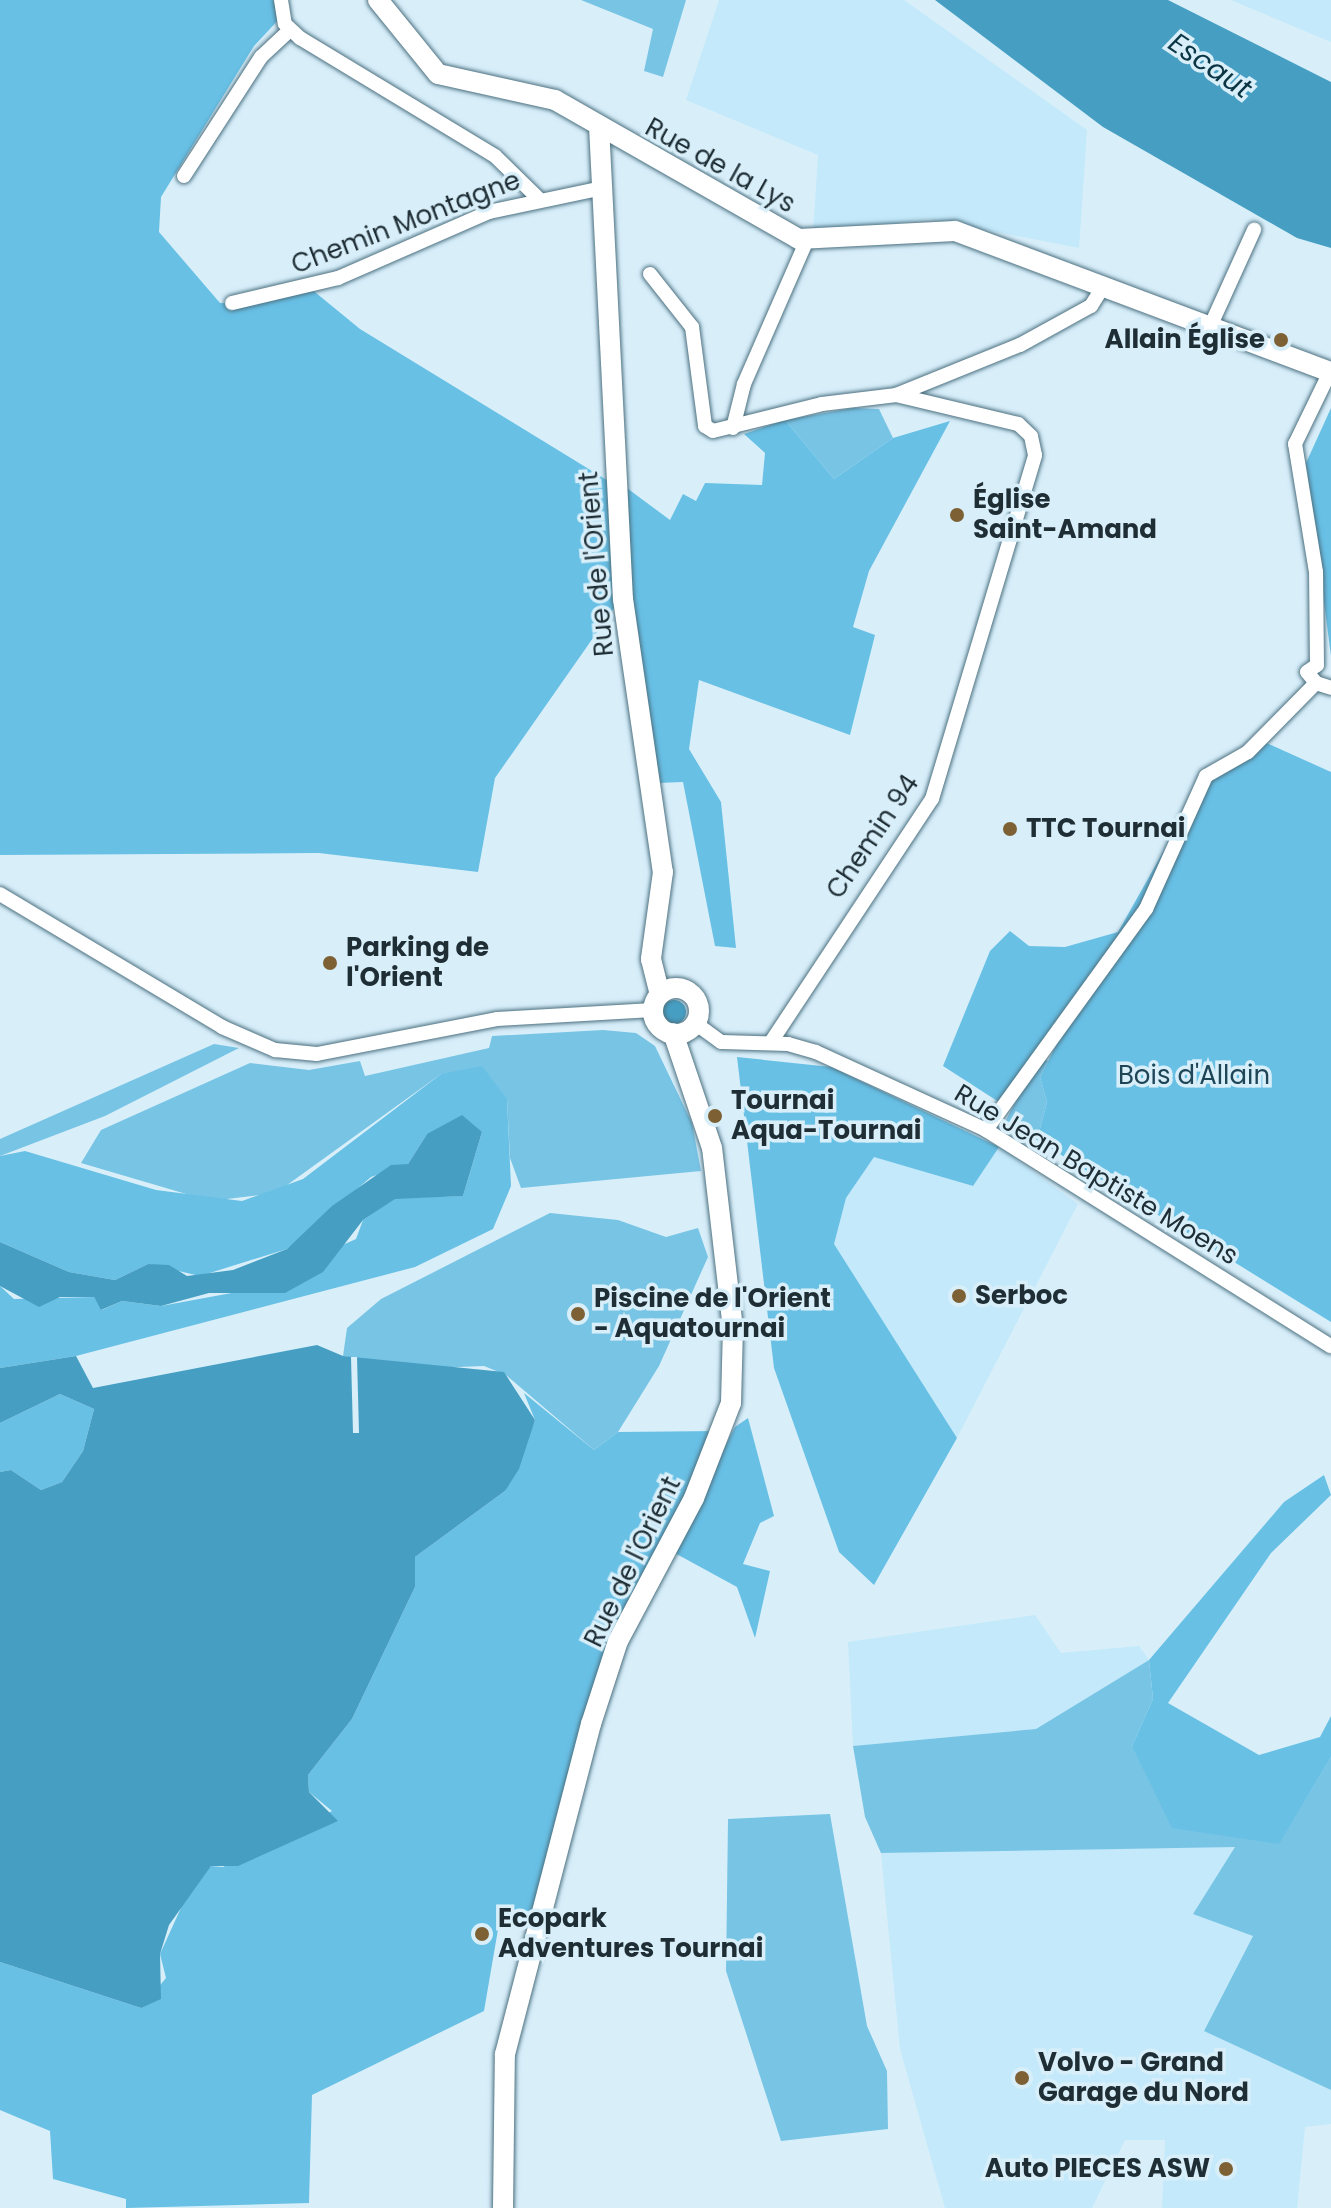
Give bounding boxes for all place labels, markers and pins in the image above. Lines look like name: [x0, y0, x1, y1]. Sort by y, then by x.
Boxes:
place label: Allain Église: [1105, 324, 1265, 356]
marker: Allain Église: [1272, 331, 1290, 349]
place label: Église Saint-Amand: [973, 484, 1157, 546]
marker: Église Saint-Amand: [948, 506, 966, 524]
place label: TTC Tournai: [1026, 813, 1185, 845]
marker: TTC Tournai: [1001, 820, 1019, 838]
place label: Parking de l'Orient: [346, 932, 489, 994]
marker: Parking de l'Orient: [321, 954, 339, 972]
place label: Tournai Aqua-Tournai: [731, 1085, 922, 1146]
marker: Tournai Aqua-Tournai: [706, 1107, 724, 1125]
place label: Serboc: [975, 1280, 1068, 1312]
place label: Piscine de l'Orient - Aquatournai: [594, 1283, 831, 1344]
marker: Serboc: [950, 1287, 968, 1305]
marker: Piscine de l'Orient - Aquatournai: [569, 1305, 587, 1323]
place label: Ecopark Adventures Tournai: [498, 1903, 763, 1964]
marker: Ecopark Adventures Tournai: [473, 1925, 491, 1943]
place label: Volvo - Grand Garage du Nord: [1038, 2047, 1249, 2108]
marker: Volvo - Grand Garage du Nord: [1013, 2069, 1031, 2087]
place label: Auto PIECES ASW: [985, 2153, 1210, 2185]
marker: Auto PIECES ASW: [1217, 2160, 1235, 2178]

